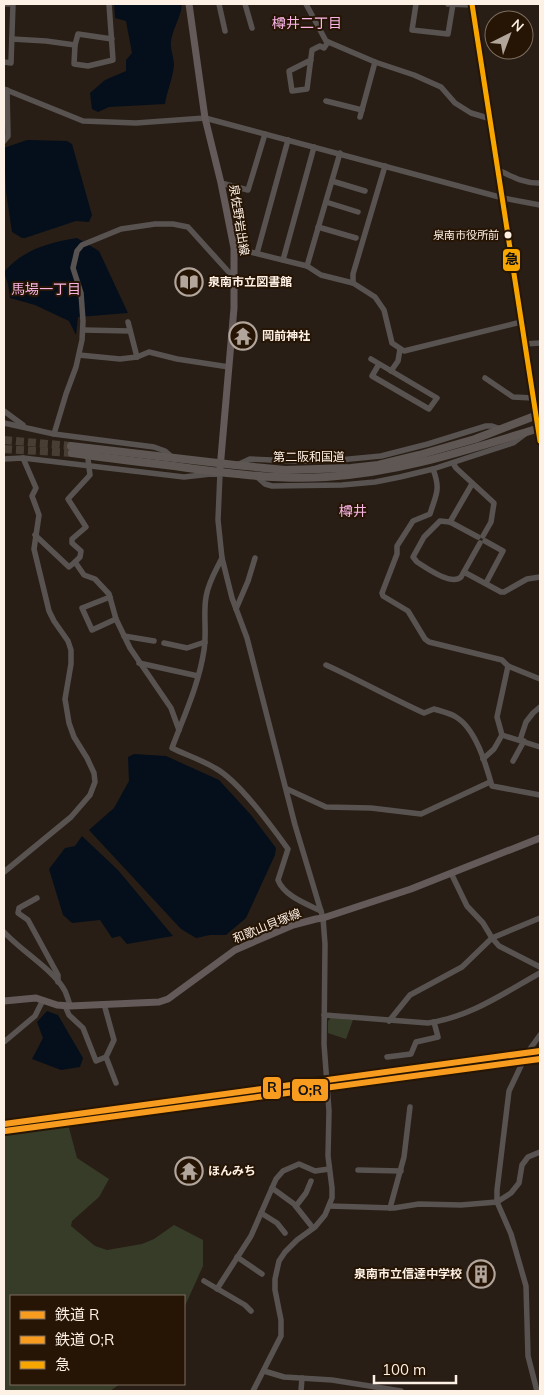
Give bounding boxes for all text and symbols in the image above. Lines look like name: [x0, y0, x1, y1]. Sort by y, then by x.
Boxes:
north arrow: [484, 10, 534, 60]
district label: 樽井二丁目: [272, 14, 342, 32]
text: N: [508, 15, 528, 36]
street label: 泉佐野岩出線: [226, 183, 253, 257]
place label: 泉南市役所前: [433, 228, 499, 242]
marker: 泉南市役所前: [503, 230, 513, 240]
line badge: 急: [502, 248, 521, 272]
text: 急: [505, 250, 519, 268]
library icon: 泉南市立図書館: [174, 267, 204, 297]
place label: 泉南市立図書館: [208, 274, 292, 289]
district label: 馬場一丁目: [11, 280, 81, 298]
temple icon: 岡前神社: [228, 321, 258, 351]
place label: 岡前神社: [262, 328, 310, 343]
street label: 第二阪和国道: [273, 449, 345, 464]
district label: 樽井: [339, 502, 367, 520]
street label: 和歌山貝塚線: [231, 905, 303, 946]
line badge: R: [262, 1076, 282, 1100]
text: R: [267, 1078, 277, 1096]
line badge: O;R: [291, 1078, 329, 1102]
text: O;R: [298, 1081, 322, 1099]
temple icon: ほんみち: [174, 1156, 204, 1186]
place label: ほんみち: [208, 1163, 256, 1178]
building icon: 泉南市立信達中学校: [466, 1259, 496, 1289]
place label: 泉南市立信達中学校: [354, 1266, 462, 1281]
legend: [10, 1295, 185, 1385]
text: 鉄道 R: [55, 1305, 99, 1324]
text: 鉄道 O;R: [55, 1330, 114, 1349]
scale bar: [374, 1352, 456, 1384]
text: 急: [55, 1355, 70, 1374]
text: 100 m: [382, 1360, 426, 1379]

